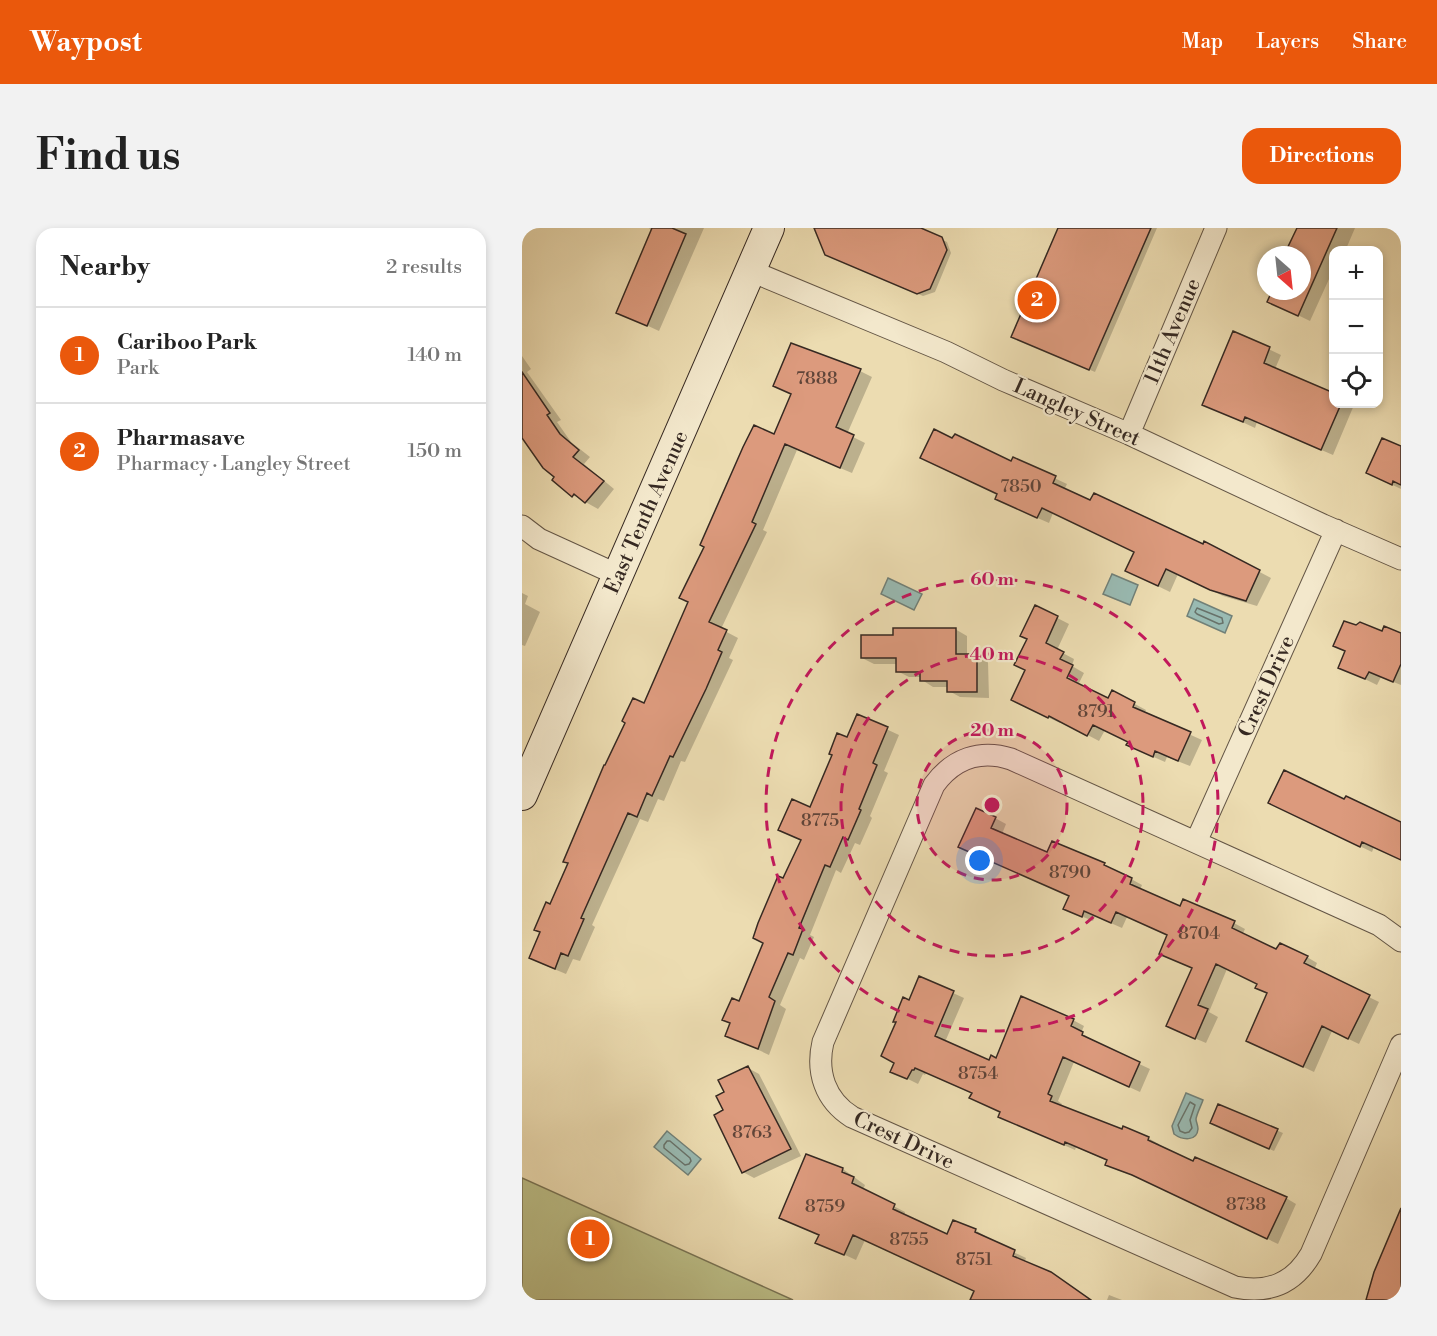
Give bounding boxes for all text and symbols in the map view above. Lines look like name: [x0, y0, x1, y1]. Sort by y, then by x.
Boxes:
text: Waypost: [30, 25, 142, 60]
text: Map: [1182, 29, 1223, 55]
text: Layers: [1256, 29, 1319, 55]
text: Share: [1352, 29, 1407, 55]
button: Directions: [1242, 128, 1401, 184]
text: Find us: [36, 130, 180, 183]
north arrow: [1257, 246, 1311, 300]
map controls: [1329, 246, 1383, 408]
button: +: [1329, 246, 1383, 300]
text: Nearby: [60, 251, 150, 283]
text: 2 results: [386, 255, 462, 280]
street label: 11th Avenue: [1139, 275, 1207, 388]
pin: 2: [1018, 278, 1056, 322]
button: −: [1329, 300, 1383, 354]
text: Cariboo Park: [117, 329, 257, 356]
text: 1: [75, 343, 84, 368]
text: 140 m: [407, 343, 462, 368]
button: locate: [1329, 354, 1383, 408]
text: Park: [117, 356, 159, 381]
house number: 7888: [796, 367, 838, 390]
street label: Langley Street: [1009, 373, 1145, 453]
text: Pharmasave: [117, 425, 245, 452]
street label: East Tenth Avenue: [599, 427, 695, 598]
text: 2: [73, 439, 86, 464]
text: 150 m: [407, 439, 462, 464]
text: Pharmacy · Langley Street: [117, 452, 351, 477]
house number: 7850: [1000, 475, 1042, 498]
text: 60 m: [970, 568, 1014, 591]
street label: Crest Drive: [1233, 632, 1301, 741]
text: 40 m: [970, 643, 1015, 666]
house number: 8791: [1077, 700, 1115, 723]
text: 20 m: [970, 719, 1014, 742]
centre of rings: [982, 795, 1002, 815]
house number: 8775: [801, 809, 839, 832]
your location: [965, 846, 994, 875]
house number: 8790: [1049, 861, 1091, 884]
house number: 8704: [1178, 922, 1220, 945]
house number: 8754: [958, 1062, 999, 1085]
street label: Crest Drive: [849, 1106, 958, 1176]
house number: 8763: [732, 1121, 772, 1144]
house number: 8738: [1226, 1193, 1266, 1216]
house number: 8759: [805, 1195, 845, 1218]
pin: 1: [570, 1216, 610, 1262]
house number: 8755: [889, 1228, 929, 1251]
house number: 8751: [955, 1248, 993, 1271]

